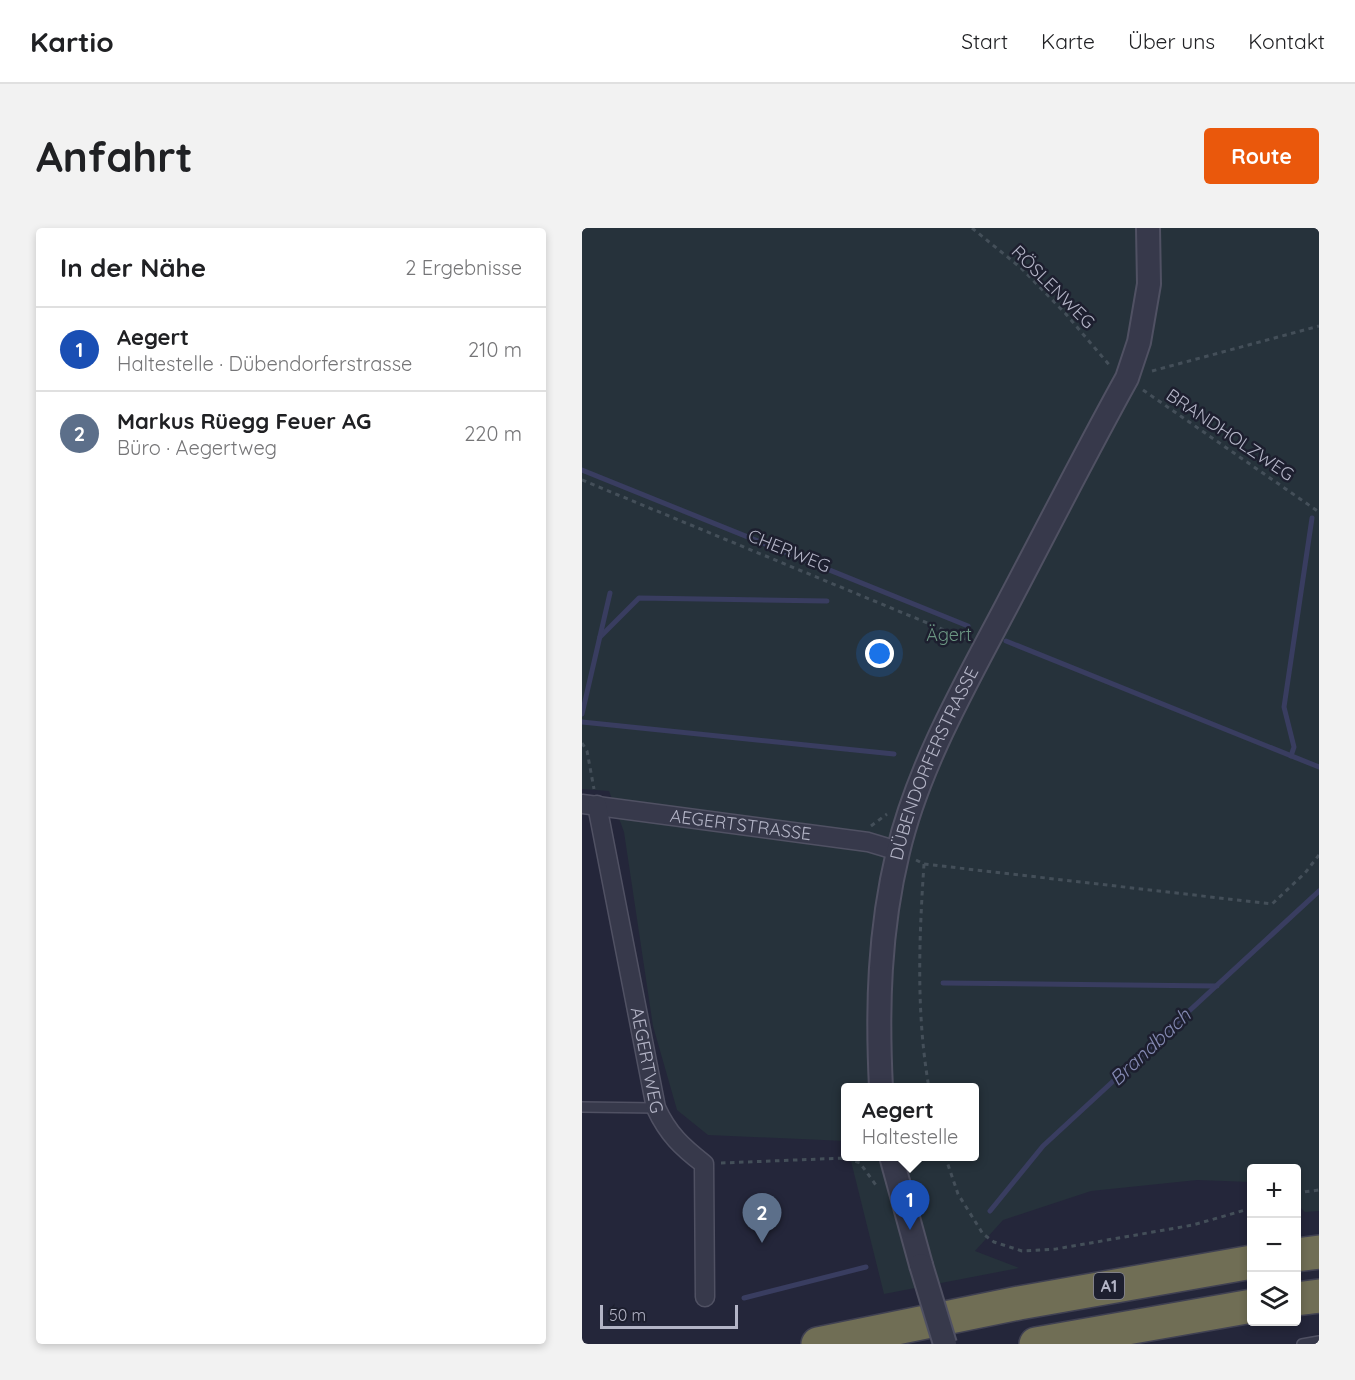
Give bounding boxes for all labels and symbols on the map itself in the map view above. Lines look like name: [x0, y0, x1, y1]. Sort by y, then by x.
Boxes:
street label: RÖSLENWEG: [1007, 240, 1100, 333]
street label: BRANDHOLZWEG: [1162, 383, 1299, 486]
street label: CHERWEG: [744, 524, 834, 578]
park label: Ägert: [926, 623, 972, 646]
your location: [865, 639, 894, 668]
street label: DÜBENDORFERSTRASSE: [884, 663, 983, 862]
street label: AEGERTSTRASSE: [669, 804, 813, 845]
water label: Brandbach: [1104, 1002, 1196, 1091]
street label: AEGERTWEG: [626, 1005, 669, 1115]
pin: 1: [890, 1180, 930, 1230]
pin: 2: [742, 1194, 782, 1243]
road number: A1: [1094, 1273, 1124, 1299]
scale bar: [600, 1302, 738, 1330]

